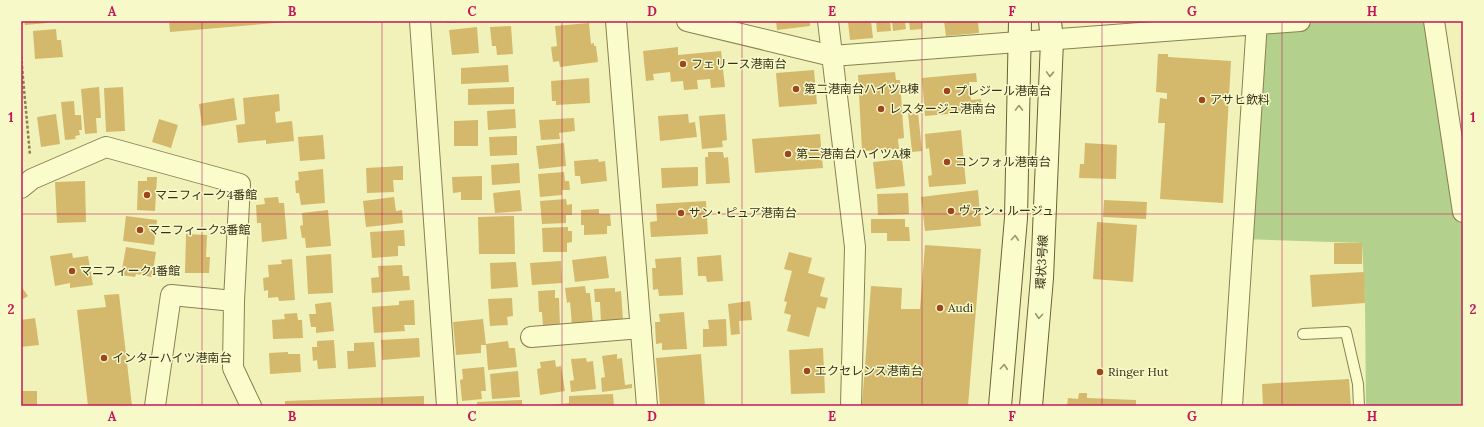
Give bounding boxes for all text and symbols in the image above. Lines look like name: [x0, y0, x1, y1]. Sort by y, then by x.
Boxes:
text: A: [108, 3, 117, 20]
text: B: [288, 3, 297, 20]
text: C: [468, 3, 477, 20]
text: D: [647, 3, 657, 20]
text: E: [828, 3, 836, 20]
text: F: [1008, 3, 1016, 20]
text: G: [1187, 3, 1197, 20]
text: H: [1367, 3, 1377, 20]
place label: フェリース港南台: [691, 56, 786, 71]
marker: フェリース港南台: [678, 59, 688, 69]
one-way arrow: [1046, 71, 1055, 77]
place label: 第二港南台ハイツB棟: [804, 81, 919, 96]
place label: プレジール港南台: [955, 83, 1051, 98]
marker: 第二港南台ハイツB棟: [791, 84, 801, 94]
marker: プレジール港南台: [942, 86, 952, 96]
place label: アサヒ飲料: [1210, 92, 1270, 107]
marker: アサヒ飲料: [1197, 95, 1207, 105]
place label: レスタージュ港南台: [889, 101, 996, 116]
marker: レスタージュ港南台: [876, 104, 886, 114]
one-way arrow: [1014, 105, 1023, 111]
text: 1: [8, 109, 14, 126]
text: 1: [1470, 109, 1476, 126]
place label: 第二港南台ハイツA棟: [796, 146, 911, 161]
marker: 第二港南台ハイツA棟: [783, 149, 793, 159]
place label: コンフォル港南台: [955, 154, 1051, 169]
marker: コンフォル港南台: [942, 157, 952, 167]
place label: マニフィーク4番館: [155, 187, 257, 202]
marker: マニフィーク4番館: [142, 190, 152, 200]
place label: ヴァン・ルージュ: [959, 203, 1054, 218]
place label: サン・ピュア港南台: [689, 205, 797, 220]
marker: ヴァン・ルージュ: [946, 206, 956, 216]
marker: サン・ピュア港南台: [676, 208, 686, 218]
place label: マニフィーク3番館: [148, 222, 250, 237]
marker: マニフィーク3番館: [135, 225, 145, 235]
street label: 環状3号線: [1033, 234, 1050, 290]
one-way arrow: [1010, 235, 1019, 241]
place label: マニフィーク1番館: [80, 263, 180, 278]
marker: マニフィーク1番館: [67, 266, 77, 276]
place label: Audi: [947, 300, 973, 315]
text: 2: [8, 301, 15, 318]
text: 2: [1470, 301, 1477, 318]
marker: Audi: [935, 303, 945, 313]
one-way arrow: [1034, 313, 1043, 319]
place label: インターハイツ港南台: [112, 350, 232, 365]
marker: インターハイツ港南台: [99, 353, 109, 363]
place label: エクセレンス港南台: [815, 363, 923, 378]
one-way arrow: [999, 364, 1008, 370]
place label: Ringer Hut: [1108, 364, 1169, 379]
marker: エクセレンス港南台: [802, 366, 812, 376]
marker: Ringer Hut: [1095, 367, 1105, 377]
text: A: [108, 408, 117, 425]
text: B: [288, 408, 297, 425]
text: C: [468, 408, 477, 425]
text: D: [647, 408, 657, 425]
text: E: [828, 408, 836, 425]
text: F: [1008, 408, 1016, 425]
text: G: [1187, 408, 1197, 425]
text: H: [1367, 408, 1377, 425]

